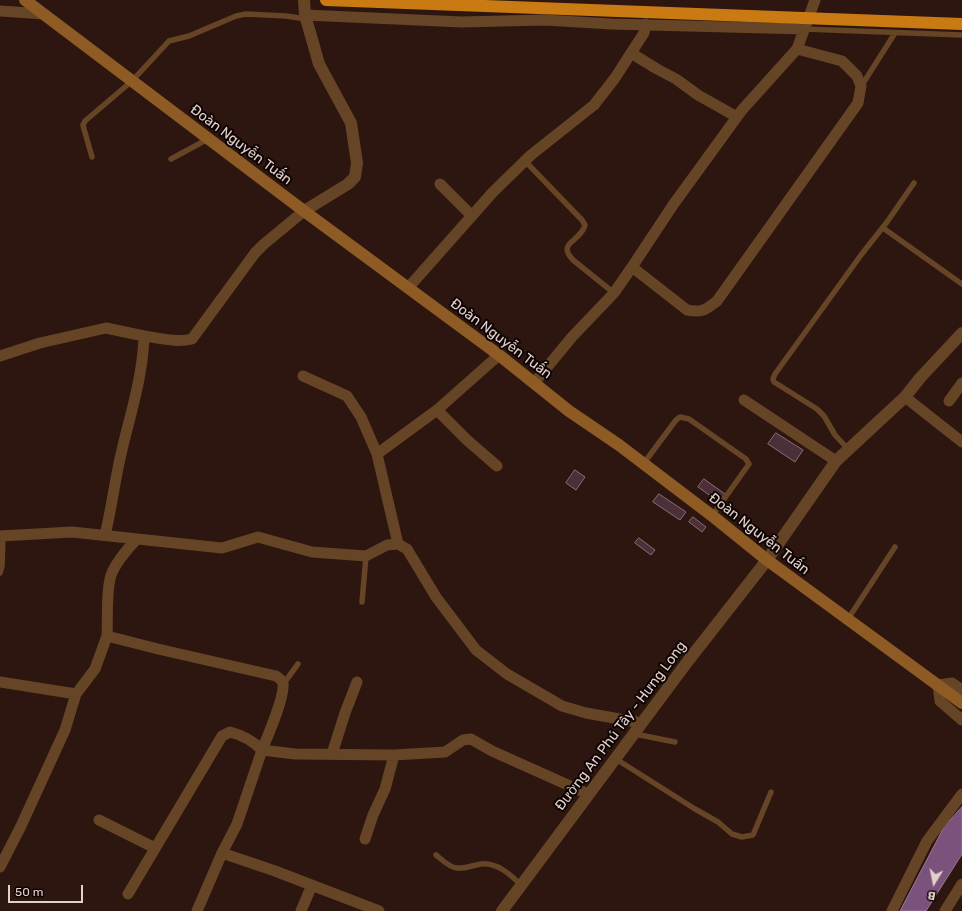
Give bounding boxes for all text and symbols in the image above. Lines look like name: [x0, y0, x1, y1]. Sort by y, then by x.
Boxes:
street label: Đoàn Nguyễn Tuấn: [187, 101, 295, 189]
street label: Đoàn Nguyễn Tuấn: [447, 295, 555, 383]
street label: Đoàn Nguyễn Tuấn: [705, 490, 813, 578]
street label: Đường An Phú Tây - Hưng Long: [552, 638, 690, 814]
north arrow: [914, 863, 954, 903]
scale bar: [10, 877, 85, 903]
text: 50 m: [15, 885, 43, 899]
text: B: [927, 888, 937, 902]

